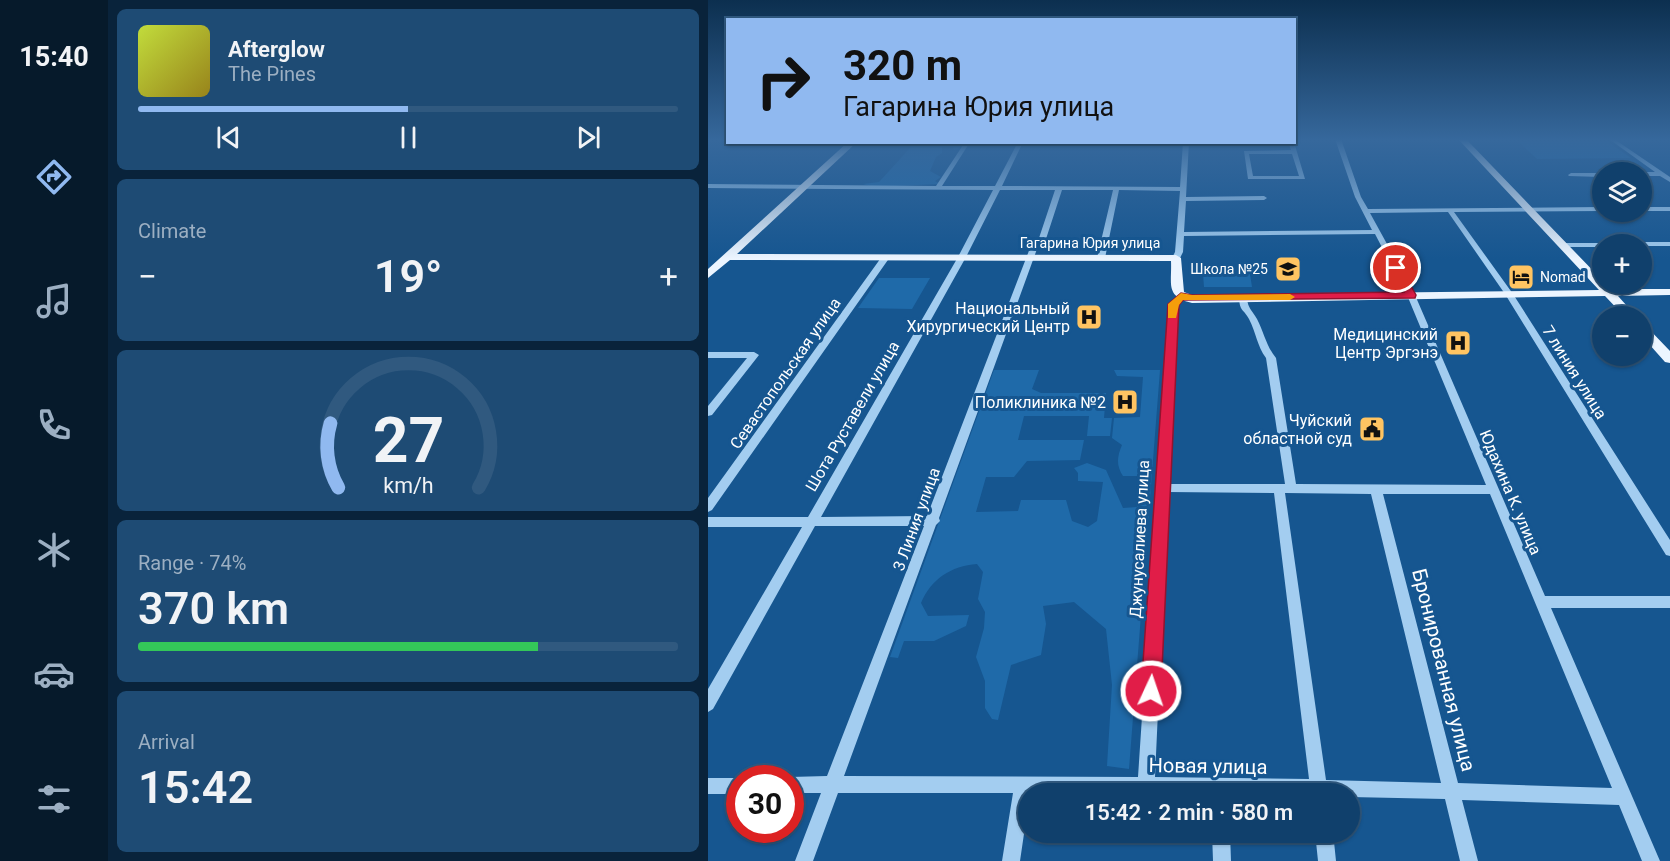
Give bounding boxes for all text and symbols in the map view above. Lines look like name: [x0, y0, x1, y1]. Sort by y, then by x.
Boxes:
text: Afterglow: [228, 37, 325, 62]
text: 15:40: [19, 41, 89, 73]
text: 320 m: [843, 41, 962, 90]
icon: right: [744, 42, 822, 120]
text: The Pines: [228, 62, 316, 86]
text: Гагарина Юрия улица: [843, 91, 1114, 123]
icon: previous: [212, 121, 245, 154]
icon: pause: [392, 121, 425, 154]
icon: next: [572, 121, 605, 154]
icon: directions: [33, 156, 75, 198]
map controls: [1592, 162, 1652, 366]
button: layers: [1592, 162, 1652, 222]
text: Climate: [138, 219, 206, 243]
button: +: [1592, 234, 1652, 294]
street label: Гагарина Юрия улица: [1020, 235, 1160, 251]
pin: [1370, 242, 1421, 293]
text: 19°: [374, 250, 442, 303]
icon: arrive: [1379, 251, 1412, 284]
school or university icon: Школа №25: [1273, 254, 1303, 284]
text: −: [138, 257, 157, 296]
text: +: [659, 257, 678, 296]
place label: Школа №25: [1190, 261, 1268, 277]
hotel icon: Nomad: [1506, 262, 1536, 292]
place label: Nomad: [1540, 269, 1586, 285]
icon: music: [33, 280, 75, 322]
street label: Севастопольская улица: [726, 294, 845, 453]
place label: Национальный Хирургический Центр: [907, 299, 1070, 336]
hospital icon: Национальный Хирургический Центр: [1074, 302, 1104, 332]
button: −: [1592, 306, 1652, 366]
street label: 7 линия улица: [1538, 322, 1611, 422]
place label: Медицинский Центр Эргэнэ: [1333, 325, 1438, 362]
hospital icon: Медицинский Центр Эргэнэ: [1443, 328, 1473, 358]
street label: Шота Руставели улица: [802, 338, 903, 495]
hospital icon: Поликлиника №2: [1110, 387, 1140, 417]
place label: Поликлиника №2: [975, 393, 1106, 412]
icon: phone: [33, 404, 75, 446]
text: 27: [372, 404, 444, 477]
place label: Чуйский областной суд: [1243, 411, 1352, 448]
public building icon: Чуйский областной суд: [1357, 414, 1387, 444]
street label: Юдахина К. улица: [1476, 427, 1545, 558]
street label: Джунусалиева улица: [1126, 459, 1153, 619]
street label: 3 Линия улица: [889, 465, 944, 573]
text: km/h: [383, 473, 433, 498]
icon: climate: [33, 529, 75, 571]
text: Range · 74%: [138, 551, 246, 575]
street label: Бронированная улица: [1407, 566, 1481, 774]
text: 370 km: [138, 582, 289, 635]
icon: car: [33, 653, 75, 695]
position arrow: [1119, 659, 1183, 723]
text: Arrival: [138, 730, 195, 754]
street label: Новая улица: [1148, 753, 1268, 779]
text: 15:42: [138, 761, 253, 814]
speed limit sign: 30: [726, 765, 804, 843]
icon: filters: [33, 778, 75, 820]
text: 15:42 · 2 min · 580 m: [1085, 800, 1293, 825]

